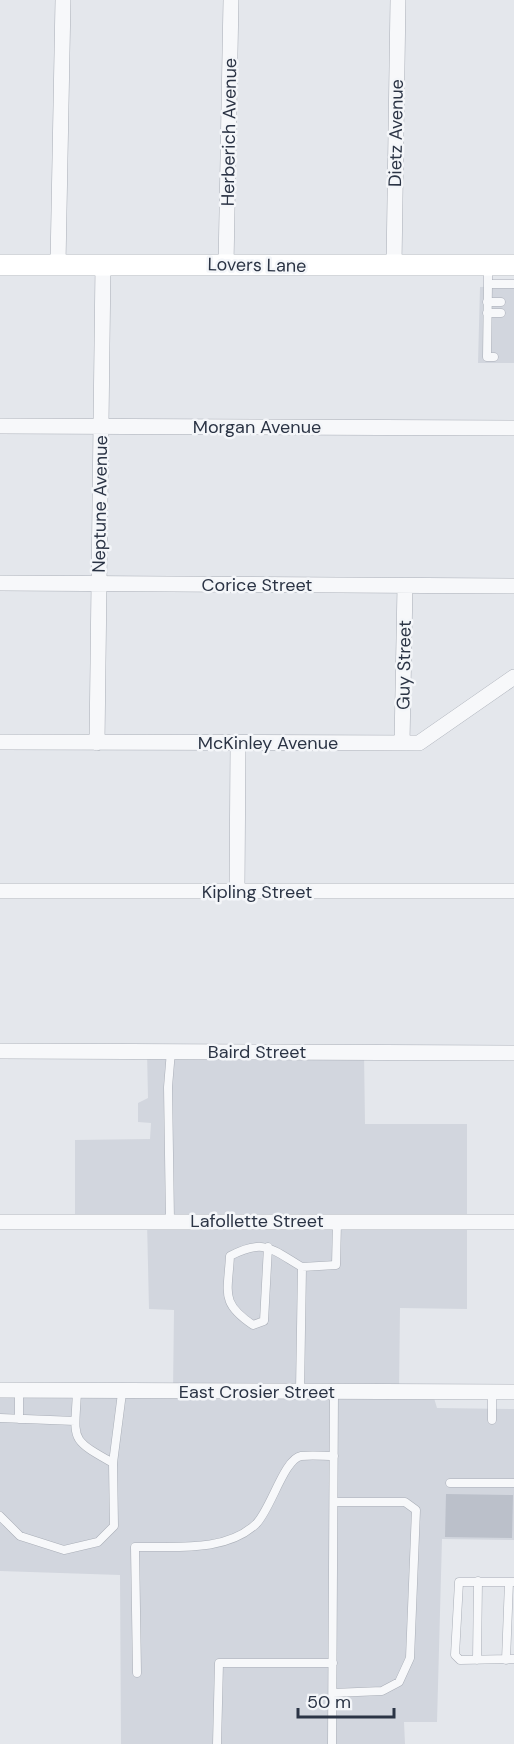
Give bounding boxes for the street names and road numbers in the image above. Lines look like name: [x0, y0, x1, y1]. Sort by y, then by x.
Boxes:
street label: Herberich Avenue: [216, 58, 242, 206]
street label: Dietz Avenue: [383, 79, 409, 187]
street label: Lovers Lane: [207, 252, 307, 278]
street label: Morgan Avenue: [193, 415, 321, 439]
street label: Neptune Avenue: [87, 435, 113, 573]
street label: Corice Street: [202, 573, 312, 597]
street label: Guy Street: [391, 620, 417, 710]
street label: McKinley Avenue: [198, 731, 338, 755]
street label: Kipling Street: [202, 880, 312, 904]
street label: Baird Street: [208, 1040, 306, 1064]
street label: Lafollette Street: [190, 1209, 324, 1233]
street label: East Crosier Street: [179, 1380, 335, 1404]

